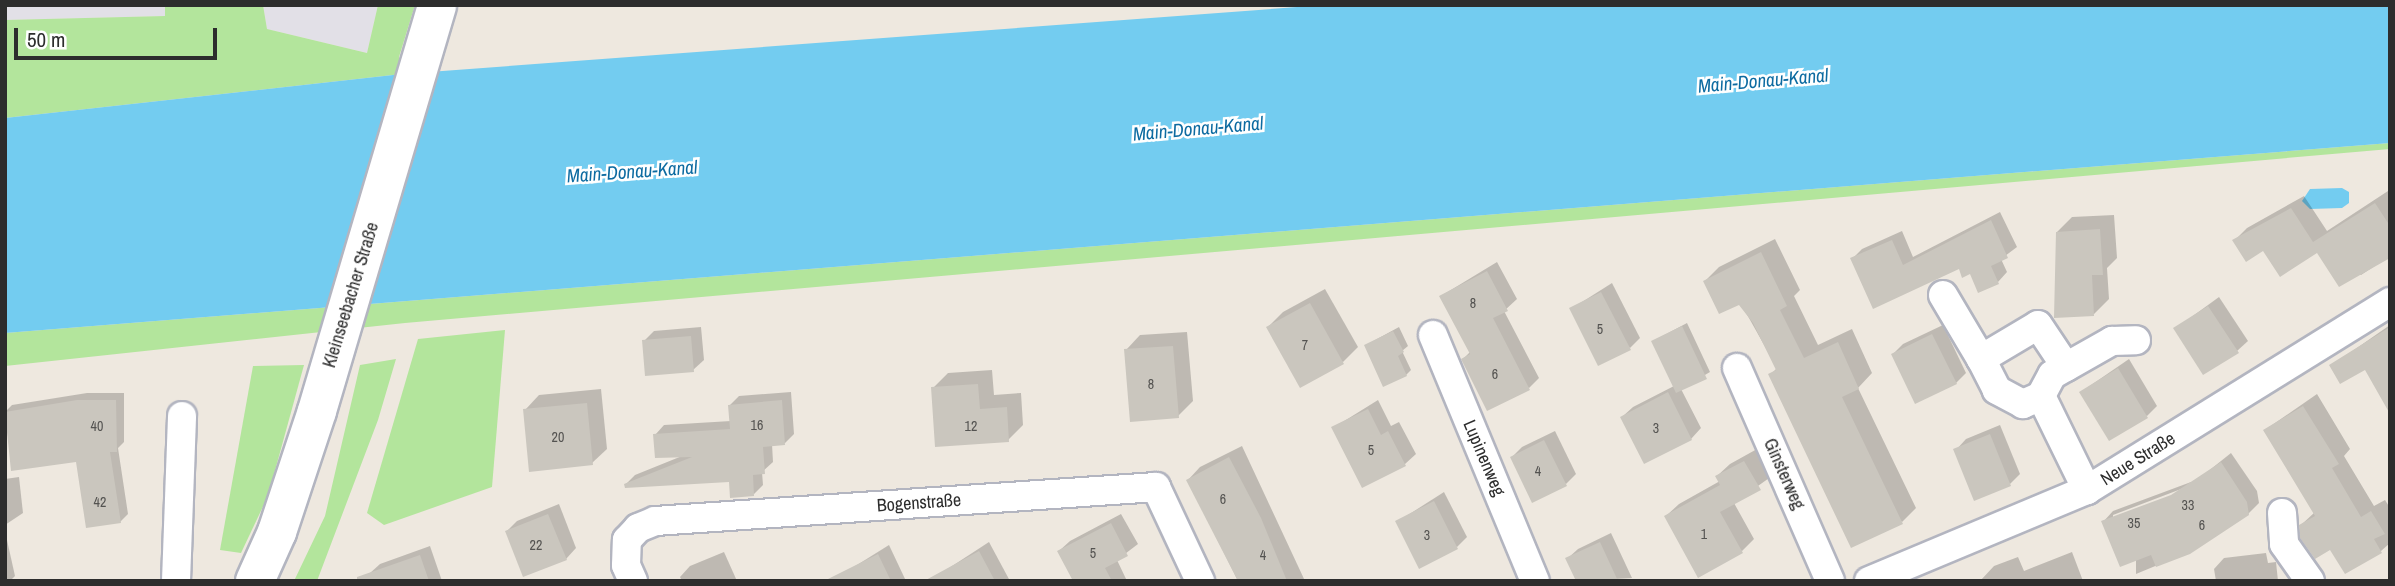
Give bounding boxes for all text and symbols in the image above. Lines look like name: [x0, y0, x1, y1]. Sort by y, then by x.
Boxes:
scale bar: [18, 14, 220, 58]
text: 50 m: [27, 25, 65, 54]
water label: Main-Donau-Kanal: [1697, 64, 1829, 98]
water label: Main-Donau-Kanal: [1132, 112, 1264, 146]
water label: Main-Donau-Kanal: [566, 156, 698, 188]
street label: Kleinseebacher Straße: [319, 220, 383, 370]
house number: 8: [1470, 295, 1476, 311]
house number: 5: [1597, 321, 1603, 337]
house number: 7: [1302, 337, 1308, 353]
house number: 6: [1492, 366, 1498, 382]
house number: 8: [1148, 376, 1154, 392]
house number: 16: [751, 417, 763, 433]
street label: Lupinenweg: [1458, 417, 1510, 499]
house number: 40: [91, 418, 103, 434]
house number: 12: [965, 418, 977, 434]
house number: 3: [1653, 420, 1659, 436]
street label: Neue Straße: [2097, 428, 2179, 490]
house number: 20: [552, 429, 564, 445]
street label: Ginsterweg: [1759, 435, 1809, 513]
house number: 5: [1368, 442, 1374, 458]
house number: 4: [1535, 463, 1541, 479]
street label: Bogenstraße: [876, 489, 962, 517]
house number: 6: [1220, 491, 1226, 507]
house number: 42: [94, 494, 106, 510]
house number: 33: [2182, 497, 2194, 513]
house number: 35: [2128, 515, 2140, 531]
house number: 6: [2199, 517, 2205, 533]
house number: 1: [1701, 526, 1707, 542]
house number: 3: [1424, 527, 1430, 543]
house number: 22: [530, 537, 542, 553]
house number: 5: [1090, 545, 1096, 561]
house number: 4: [1260, 547, 1266, 563]

